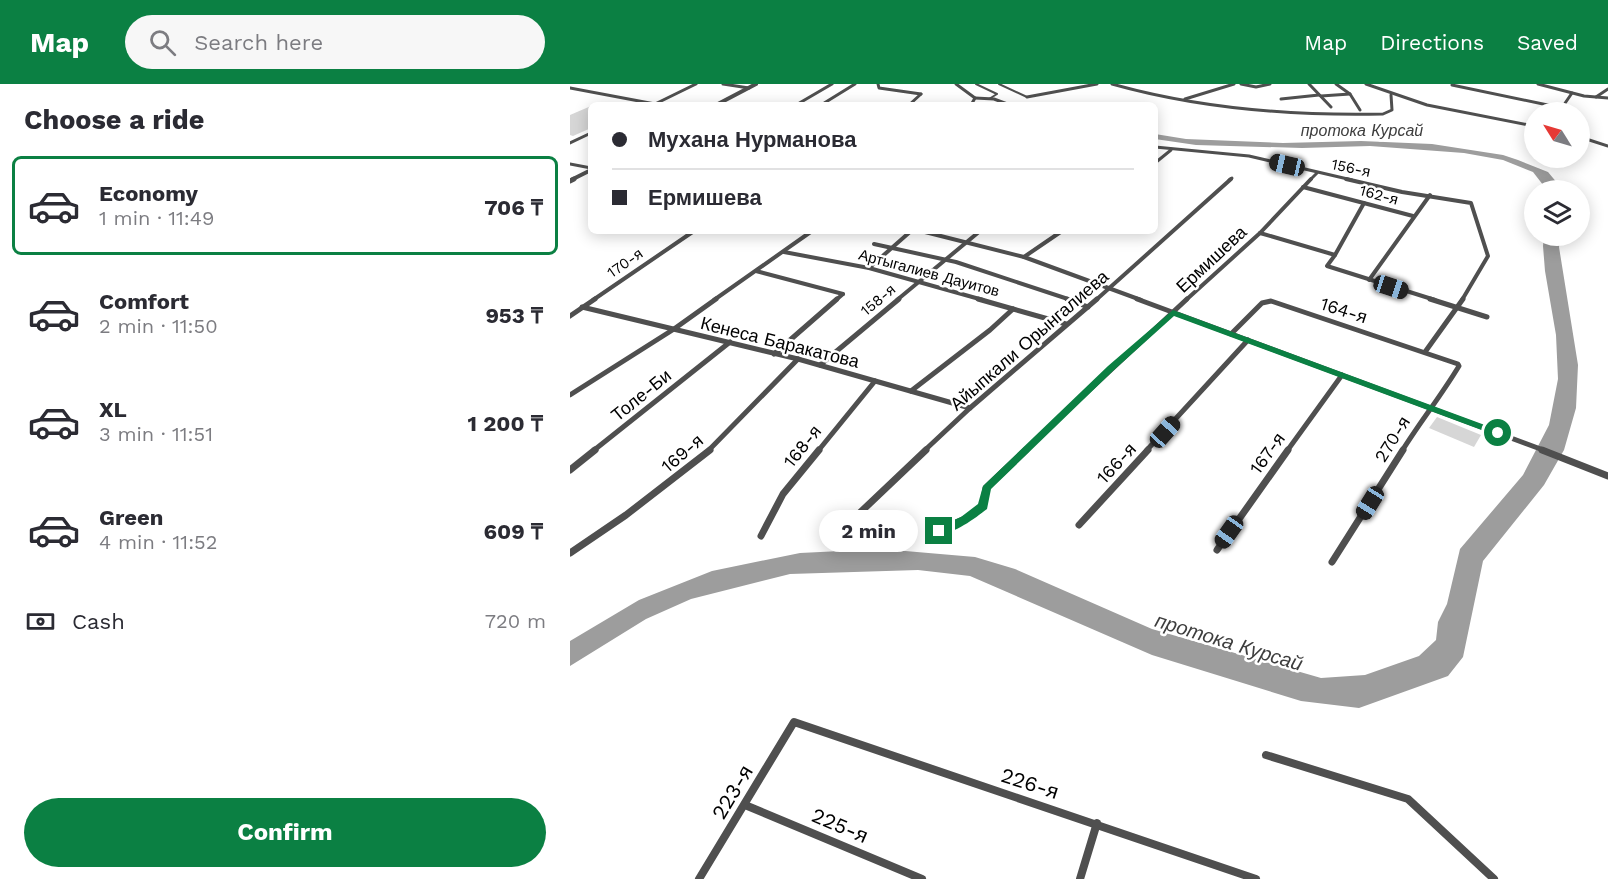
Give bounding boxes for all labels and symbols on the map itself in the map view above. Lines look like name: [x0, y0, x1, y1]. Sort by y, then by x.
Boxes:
north arrow: [1524, 102, 1590, 168]
water label: протока Курсай: [1301, 121, 1423, 140]
car: [1267, 152, 1307, 178]
street label: 156-я: [1330, 155, 1372, 181]
street label: 162-я: [1358, 181, 1400, 209]
street label: Ермишева: [1172, 221, 1251, 297]
street label: 170-я: [604, 244, 646, 282]
street label: Артыгалиев Дауитов: [857, 246, 1001, 300]
street label: Айыпкали Орынгалиева: [946, 265, 1113, 414]
car: [1371, 273, 1411, 301]
street label: 158-я: [857, 280, 899, 320]
street label: 164-я: [1318, 293, 1370, 327]
street label: Кенеса Баракатова: [698, 312, 862, 372]
street label: Толе-Би: [607, 365, 675, 425]
street label: 270-я: [1370, 412, 1414, 466]
car: [1146, 413, 1184, 451]
route start: [1484, 419, 1511, 446]
street label: 168-я: [779, 421, 825, 471]
street label: 167-я: [1245, 428, 1289, 478]
street label: 169-я: [657, 430, 707, 476]
street label: 166-я: [1092, 438, 1140, 488]
car: [1353, 483, 1387, 523]
callout: 2 min: [819, 510, 918, 552]
car: [1211, 512, 1247, 552]
route end: [925, 517, 952, 544]
water label: протока Курсай: [1152, 608, 1306, 676]
street label: 223-я: [706, 760, 758, 824]
street label: 226-я: [998, 762, 1062, 804]
street label: 225-я: [808, 802, 872, 848]

